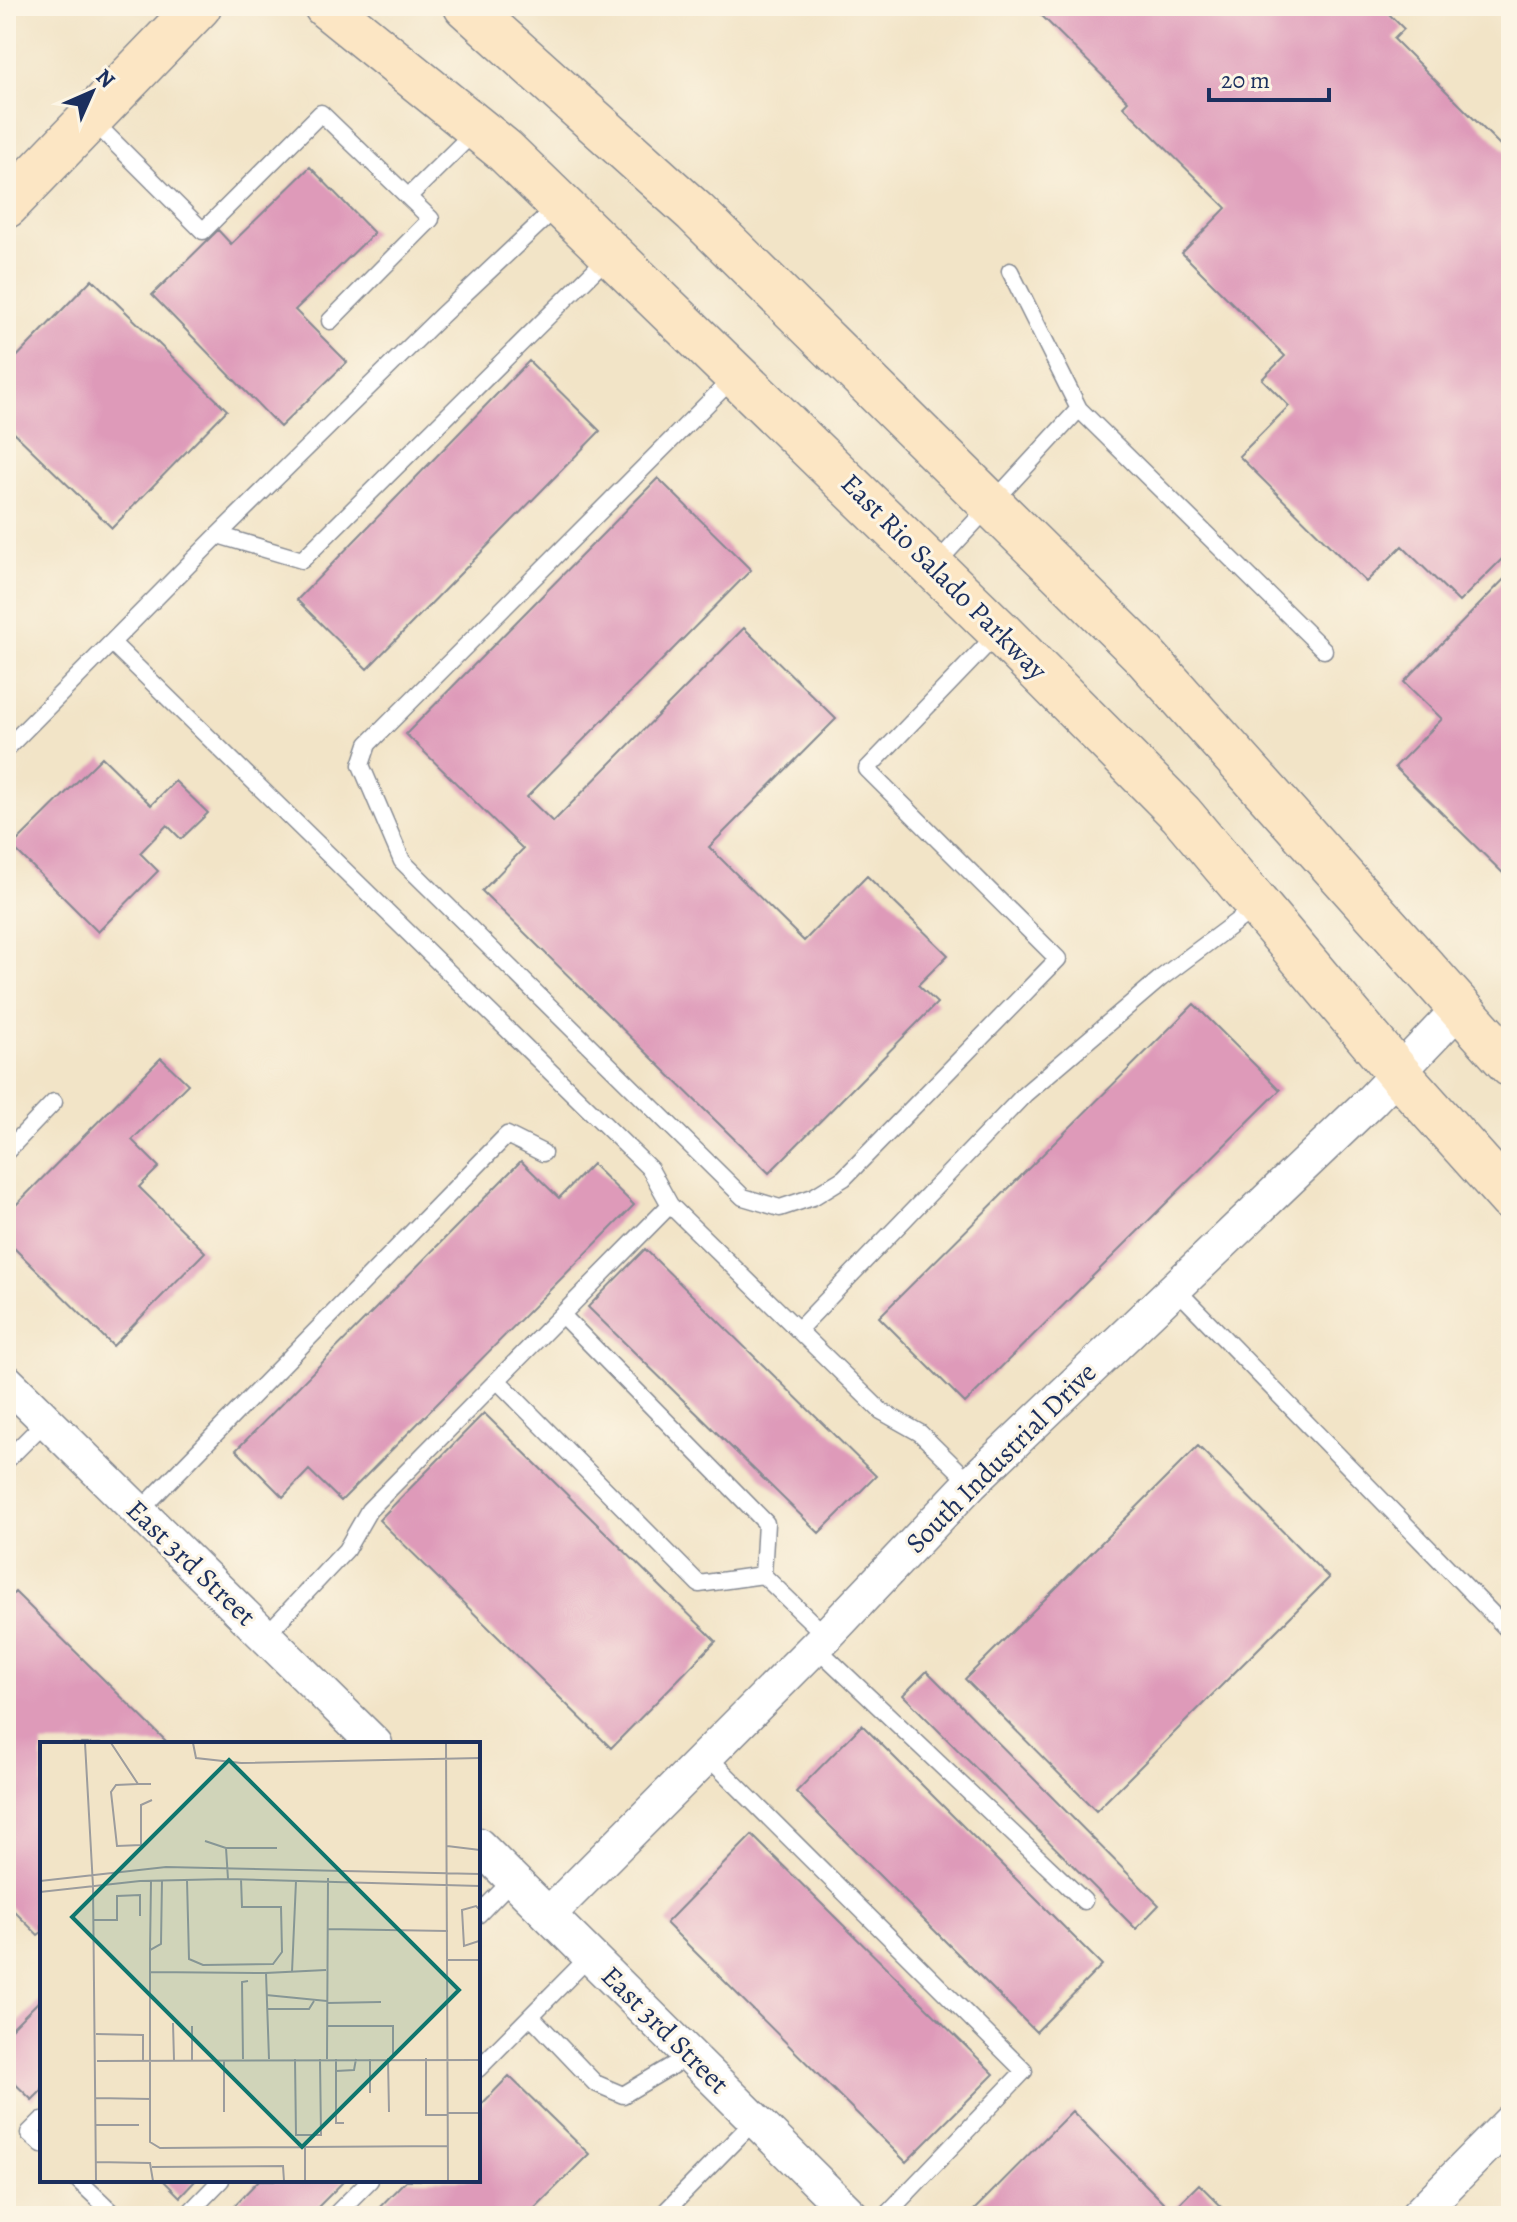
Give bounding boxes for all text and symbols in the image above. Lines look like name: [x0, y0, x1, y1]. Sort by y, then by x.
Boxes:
north arrow: [52, 52, 132, 132]
scale bar: [1209, 52, 1329, 102]
text: N: [89, 62, 122, 95]
text: 20 m: [1221, 64, 1270, 96]
street label: East Rio Salado Parkway: [832, 465, 1056, 689]
street label: South Industrial Drive: [897, 1354, 1105, 1562]
street label: East 3rd Street: [118, 1491, 264, 1635]
inset map: [40, 1742, 480, 2182]
street label: East 3rd Street: [593, 1958, 737, 2102]

